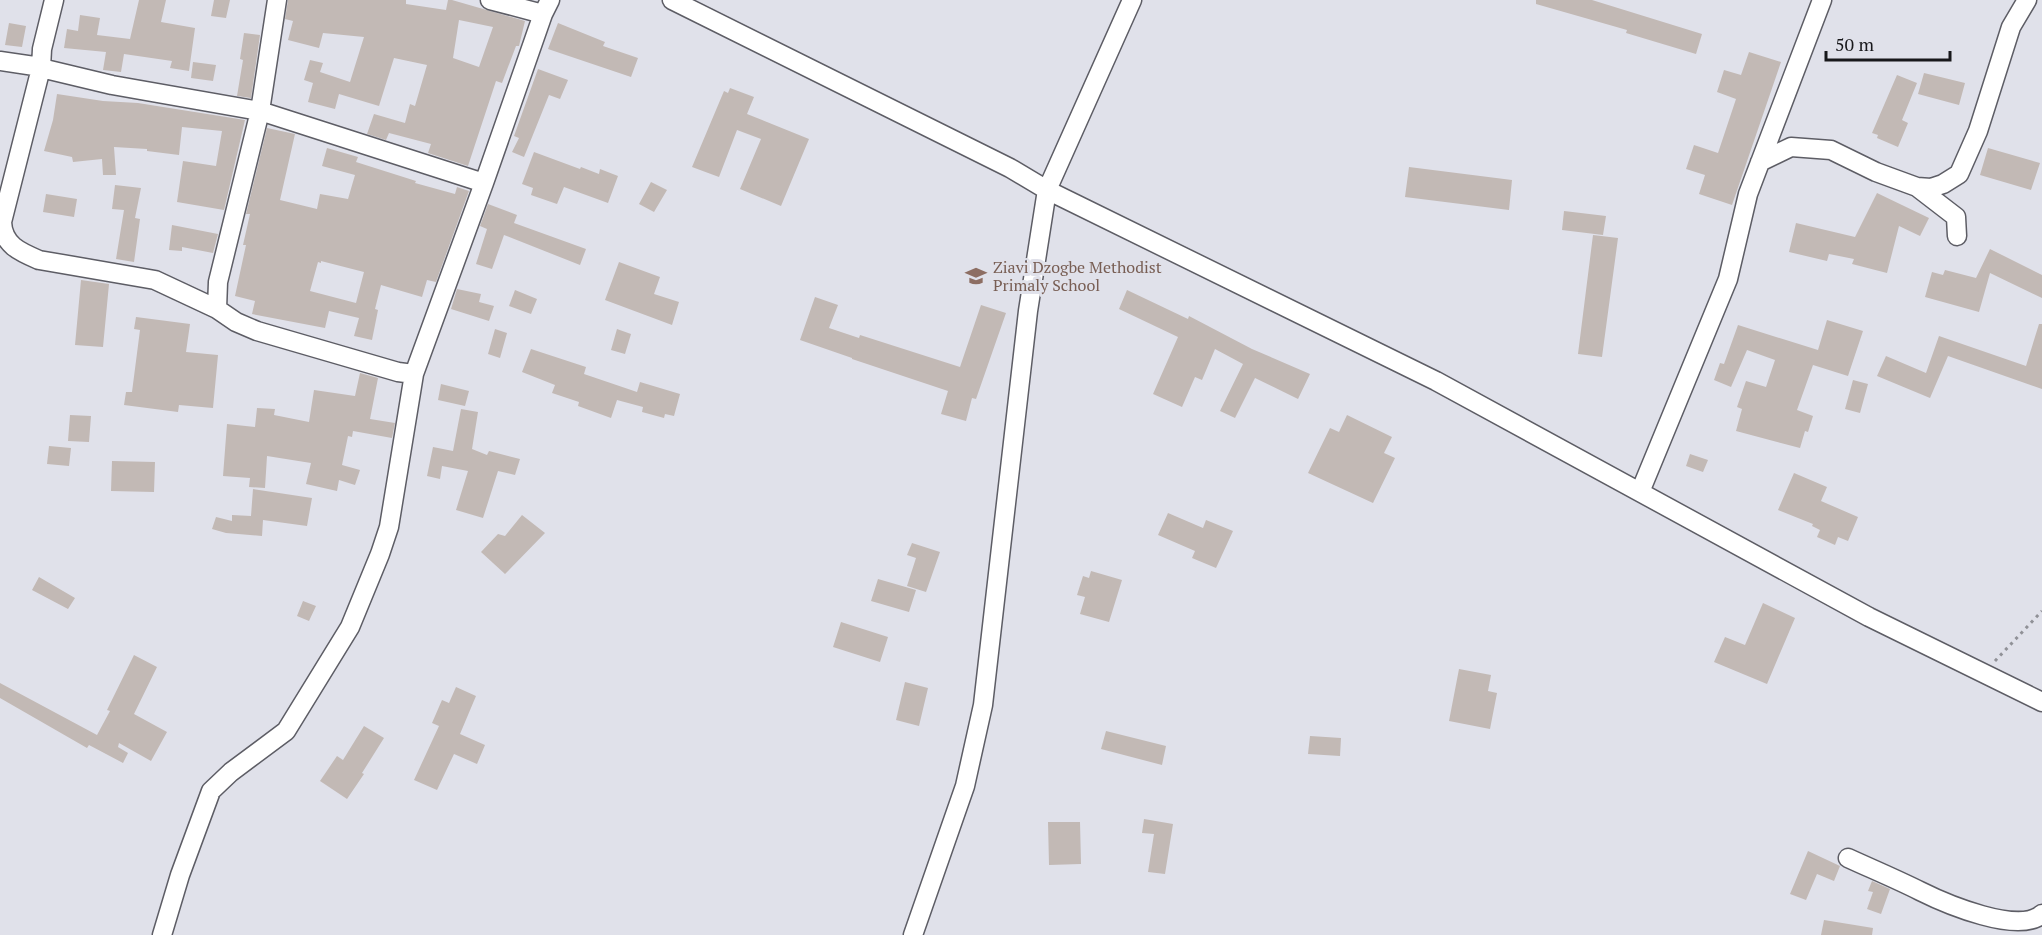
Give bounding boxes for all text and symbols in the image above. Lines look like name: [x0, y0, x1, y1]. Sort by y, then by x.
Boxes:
scale bar: [1826, 24, 1950, 62]
text: 50 m: [1835, 32, 1875, 56]
place label: Ziavi Dzogbe Methodist Primaly School: [993, 256, 1162, 296]
school or university icon: Ziavi Dzogbe Methodist Primaly School: [964, 264, 988, 288]

